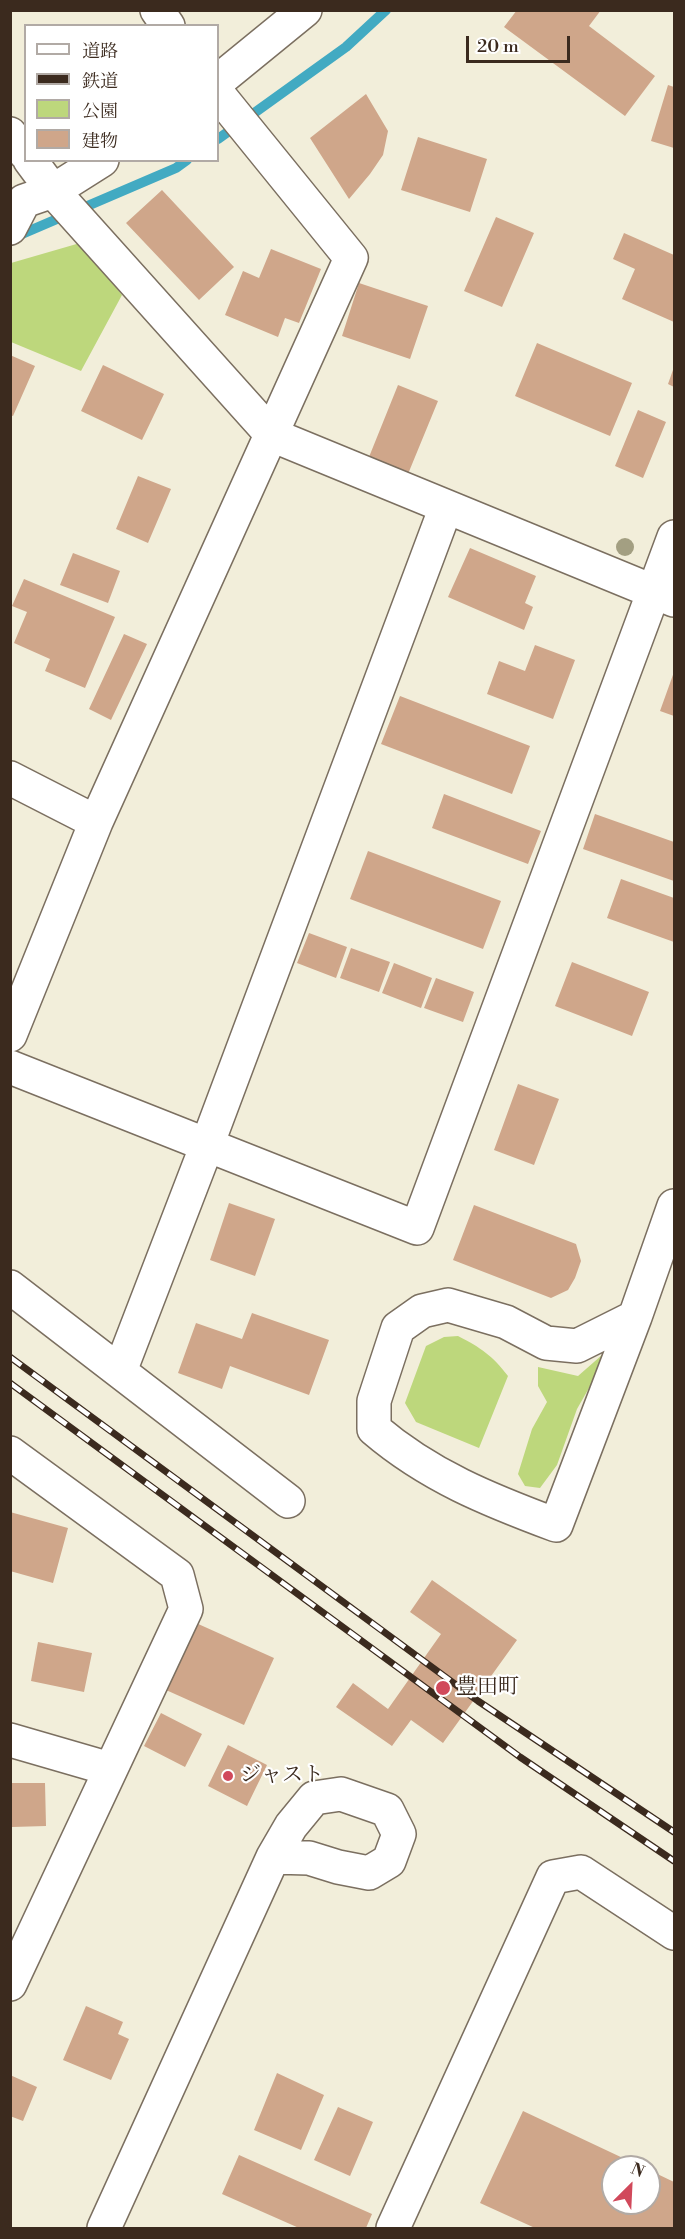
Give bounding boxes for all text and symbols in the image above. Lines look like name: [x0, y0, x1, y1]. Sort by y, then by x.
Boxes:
legend: [24, 24, 219, 162]
scale bar: [469, 24, 572, 62]
text: 20 m: [477, 35, 519, 58]
text: 道路: [82, 40, 118, 63]
text: 鉄道: [82, 70, 118, 93]
text: 公園: [82, 100, 118, 123]
text: 建物: [82, 130, 118, 153]
place label: 豊田町: [456, 1675, 519, 1701]
marker: 豊田町: [434, 1679, 452, 1697]
place label: ジャスト: [240, 1763, 324, 1789]
marker: ジャスト: [221, 1769, 235, 1783]
north arrow: [601, 2155, 661, 2215]
text: N: [628, 2159, 647, 2182]

